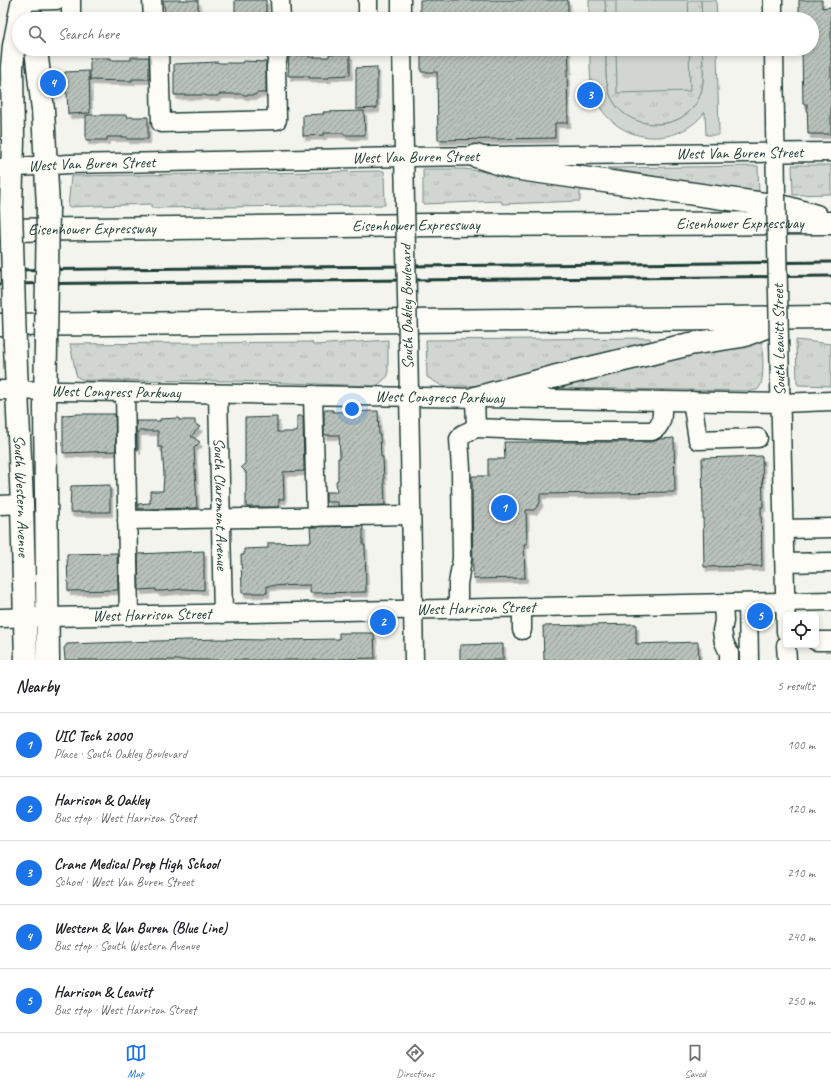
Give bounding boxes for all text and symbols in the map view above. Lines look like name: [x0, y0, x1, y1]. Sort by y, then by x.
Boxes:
search box: [12, 12, 819, 56]
icon: search: [26, 23, 48, 45]
text: Search here: [58, 25, 119, 44]
pin: 4: [40, 68, 66, 98]
pin: 3: [577, 80, 603, 110]
street label: West Van Buren Street: [676, 142, 805, 164]
street label: West Van Buren Street: [352, 146, 481, 168]
street label: West Van Buren Street: [28, 152, 157, 176]
street label: Eisenhower Expressway: [676, 213, 805, 234]
street label: Eisenhower Expressway: [352, 215, 481, 236]
street label: Eisenhower Expressway: [28, 218, 157, 240]
street label: South Oakley Boulevard: [396, 242, 418, 370]
street label: South Leavitt Street: [768, 282, 790, 396]
street label: West Congress Parkway: [51, 381, 182, 403]
street label: West Congress Parkway: [375, 386, 506, 408]
your location: [342, 399, 362, 419]
street label: South Western Avenue: [9, 434, 33, 559]
street label: South Claremont Avenue: [209, 438, 232, 572]
pin: 1: [491, 493, 517, 523]
street label: West Harrison Street: [416, 597, 538, 619]
pin: 5: [747, 601, 773, 631]
street label: West Harrison Street: [92, 604, 214, 626]
pin: 2: [370, 607, 396, 637]
map controls: [783, 612, 819, 648]
button: locate: [783, 612, 819, 648]
text: Nearby: [16, 676, 59, 697]
text: 5 results: [777, 678, 815, 694]
text: UIC Tech 2000: [54, 727, 132, 746]
text: 1: [26, 737, 32, 753]
text: 100 m: [787, 737, 815, 753]
text: Place · South Oakley Boulevard: [54, 746, 187, 762]
text: Harrison & Oakley: [54, 791, 149, 810]
text: 2: [26, 801, 32, 817]
text: 120 m: [787, 801, 815, 817]
text: Bus stop · West Harrison Street: [54, 810, 196, 826]
text: Crane Medical Prep High School: [54, 855, 219, 874]
text: 3: [26, 865, 32, 881]
text: 210 m: [787, 865, 815, 881]
text: School · West Van Buren Street: [54, 874, 194, 890]
text: Western & Van Buren (Blue Line): [54, 919, 227, 938]
text: 4: [26, 929, 32, 945]
text: 240 m: [787, 929, 815, 945]
text: Bus stop · South Western Avenue: [54, 938, 199, 954]
text: Harrison & Leavitt: [54, 983, 152, 1002]
text: 5: [26, 993, 32, 1009]
text: 250 m: [787, 993, 815, 1009]
text: Bus stop · West Harrison Street: [54, 1002, 196, 1018]
tab: Map: [125, 1042, 147, 1080]
tab: Directions: [396, 1042, 435, 1080]
tab: Saved: [684, 1042, 706, 1080]

